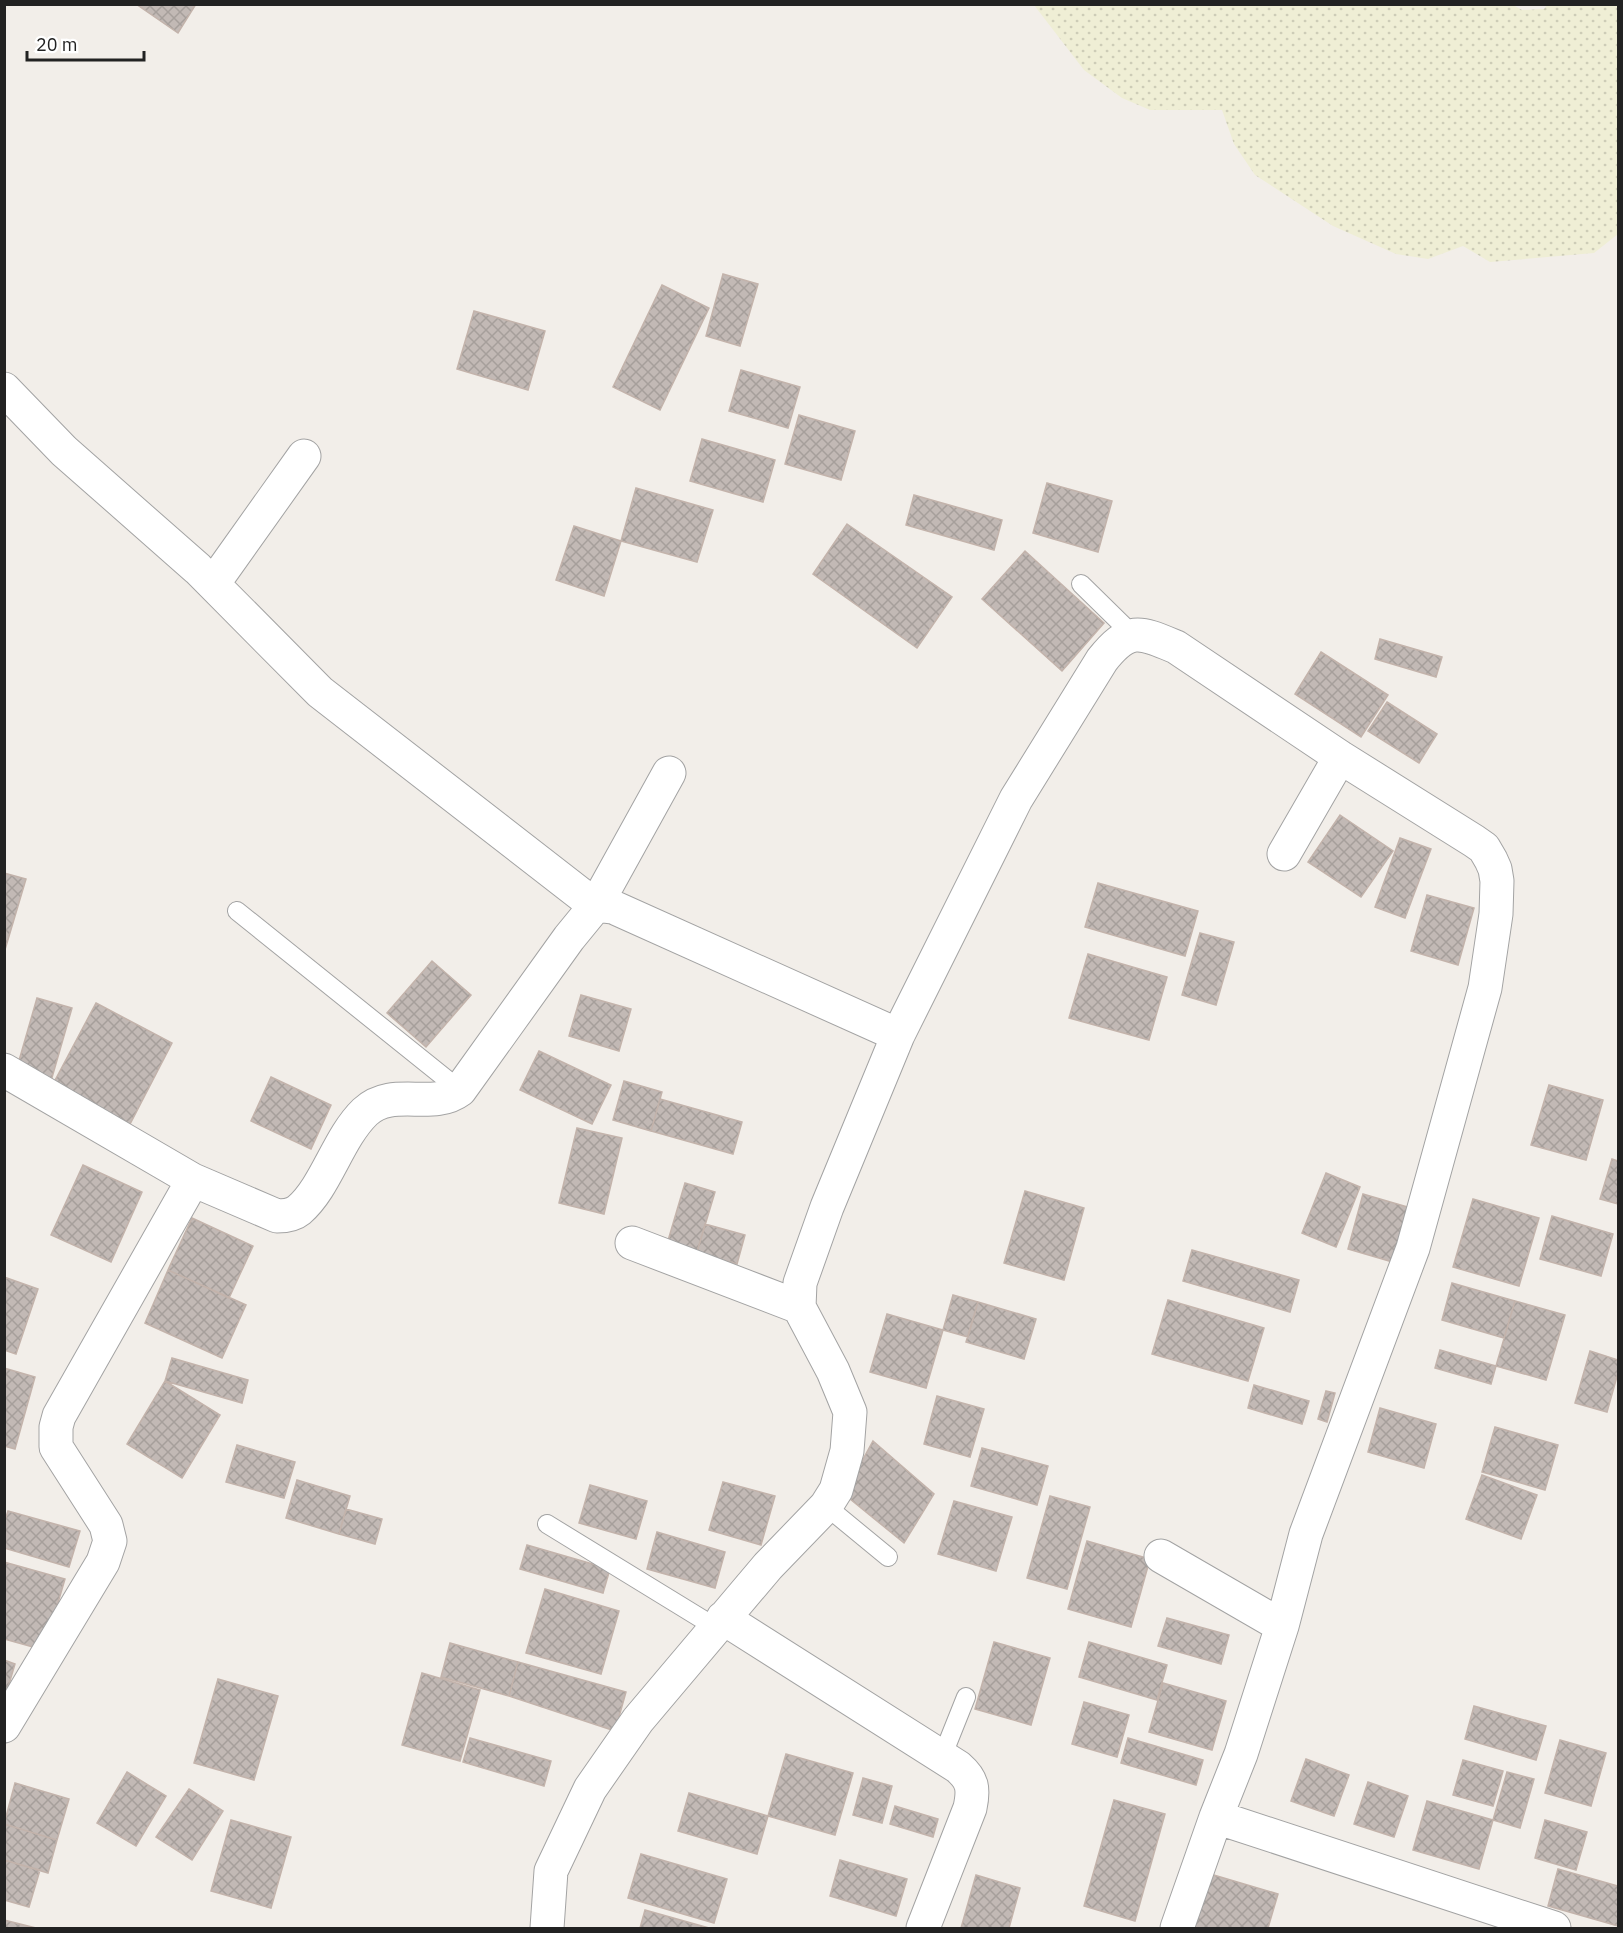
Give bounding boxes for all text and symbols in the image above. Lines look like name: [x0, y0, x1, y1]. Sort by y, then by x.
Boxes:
scale bar: [27, 24, 144, 62]
text: 20 m: [36, 33, 78, 56]

